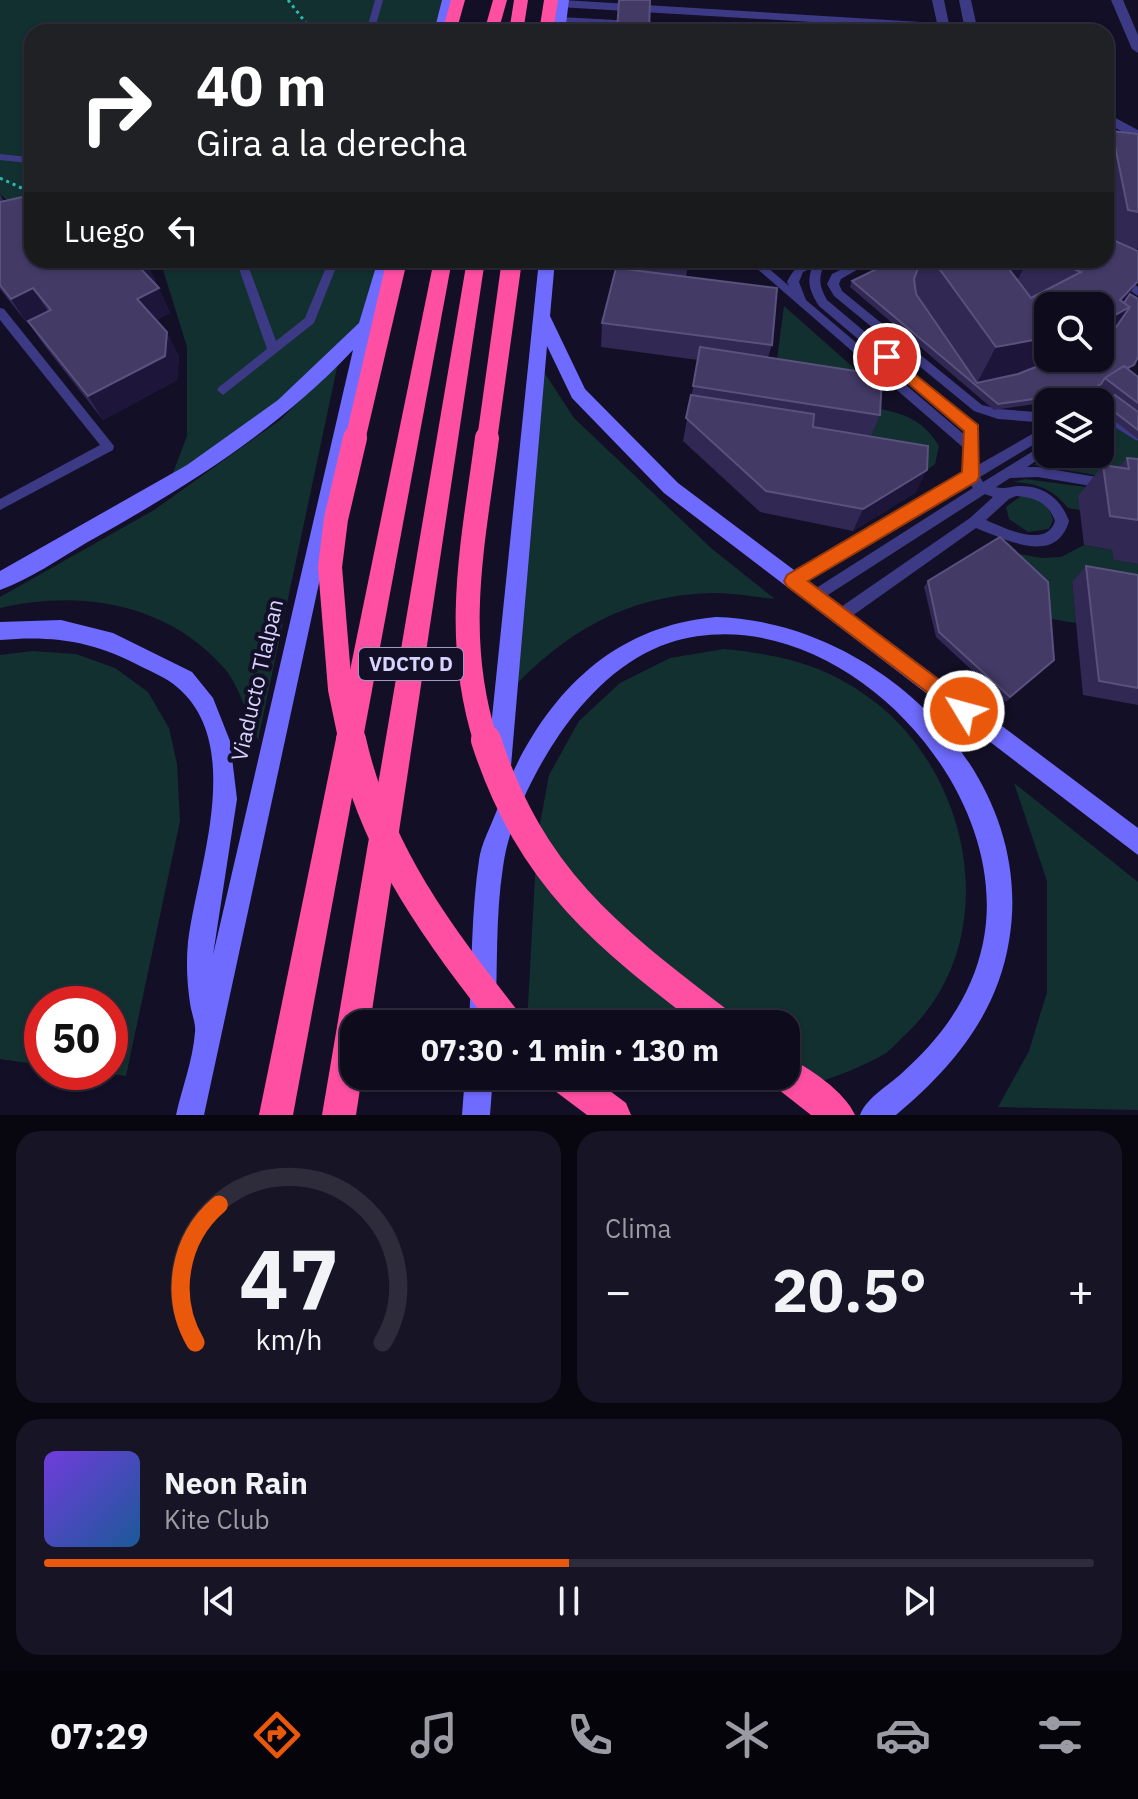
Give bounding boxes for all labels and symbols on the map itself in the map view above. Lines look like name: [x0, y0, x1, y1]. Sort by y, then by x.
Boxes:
pin: [853, 323, 921, 391]
street label: Viaducto Tlalpan: [224, 596, 289, 764]
road number: VDCTO D: [359, 648, 463, 680]
position arrow: [922, 669, 1006, 753]
speed limit sign: 50: [24, 986, 128, 1090]

